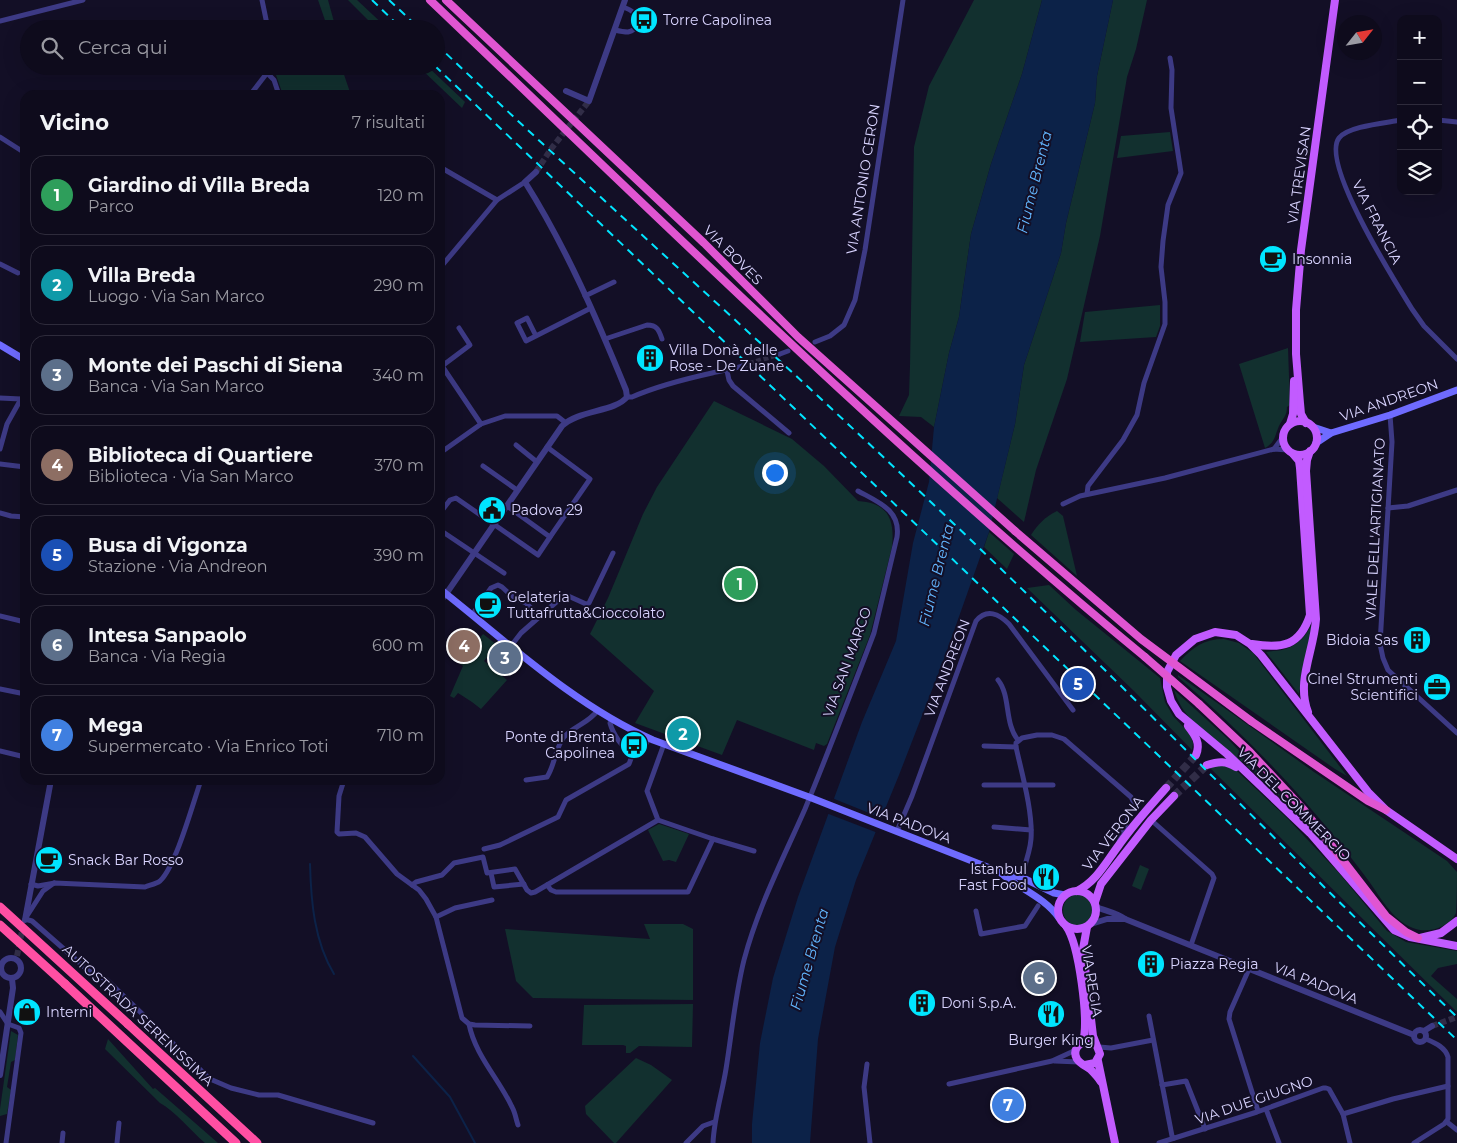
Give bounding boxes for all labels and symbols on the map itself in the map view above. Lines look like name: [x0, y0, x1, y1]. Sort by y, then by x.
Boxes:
bus stop icon: Torre Capolinea: [629, 5, 659, 35]
place label: Torre Capolinea: [663, 11, 772, 29]
north arrow: [1337, 15, 1382, 60]
street label: VIA ANTONIO CERON: [842, 102, 884, 256]
street label: VIA TREVISAN: [1283, 125, 1315, 225]
water label: Fiume Brenta: [1012, 129, 1056, 235]
street label: VIA FRANCIA: [1348, 177, 1406, 268]
street label: VIA BOVES: [699, 221, 767, 289]
cafe icon: Insonnia: [1258, 244, 1288, 274]
place label: Insonnia: [1292, 250, 1352, 268]
place label: Villa Donà delle Rose - De Zuane: [669, 341, 784, 375]
building icon: Villa Donà delle Rose - De Zuane: [635, 343, 665, 373]
street label: VIA ANDREON: [1337, 375, 1441, 425]
street label: VIALE DELL'ARTIGIANATO: [1361, 437, 1389, 621]
your location: [762, 460, 788, 486]
public building icon: Padova 29: [477, 495, 507, 525]
place label: Padova 29: [511, 501, 583, 519]
water label: Fiume Brenta: [914, 522, 958, 628]
pin: 1: [724, 565, 756, 603]
place label: Gelateria Tuttafrutta&Cioccolato: [507, 588, 665, 622]
cafe icon: Gelateria Tuttafrutta&Cioccolato: [473, 590, 503, 620]
street label: VIA SAN MARCO: [819, 604, 875, 720]
street label: VIA ANDREON: [920, 617, 974, 719]
building icon: Bidoia Sas: [1402, 625, 1432, 655]
pin: 4: [448, 627, 480, 665]
place label: Bidoia Sas: [1326, 631, 1398, 649]
pin: 3: [489, 639, 521, 677]
pin: 5: [1062, 665, 1094, 703]
place label: Cinel Strumenti Scientifici: [1307, 670, 1418, 704]
office icon: Cinel Strumenti Scientifici: [1422, 672, 1452, 702]
pin: 2: [667, 715, 699, 753]
place label: Ponte di Brenta Capolinea: [505, 728, 615, 762]
bus stop icon: Ponte di Brenta Capolinea: [619, 730, 649, 760]
street label: VIA DEL COMMERCIO: [1233, 743, 1355, 865]
street label: VIA VERONA: [1078, 791, 1148, 874]
street label: VIA PADOVA: [864, 799, 955, 848]
cafe icon: Snack Bar Rosso: [34, 845, 64, 875]
place label: Snack Bar Rosso: [68, 851, 184, 869]
place label: Istanbul Fast Food: [958, 860, 1027, 894]
restaurant icon: Istanbul Fast Food: [1031, 862, 1061, 892]
water label: Fiume Brenta: [785, 906, 833, 1012]
street label: AUTOSTRADA SERENISSIMA: [59, 940, 218, 1090]
street label: VIA REGIA: [1077, 944, 1107, 1019]
building icon: Piazza Regia: [1136, 949, 1166, 979]
place label: Piazza Regia: [1170, 955, 1259, 973]
street label: VIA PADOVA: [1271, 958, 1362, 1008]
pin: 6: [1023, 959, 1055, 997]
building icon: Doni S.p.A.: [907, 988, 937, 1018]
place label: Doni S.p.A.: [941, 994, 1016, 1012]
shop icon: Interni: [12, 997, 42, 1027]
restaurant icon: Burger King: [1036, 999, 1066, 1029]
place label: Interni: [46, 1003, 92, 1021]
place label: Burger King: [1008, 1031, 1094, 1049]
street label: VIA DUE GIUGNO: [1193, 1071, 1315, 1129]
pin: 7: [992, 1086, 1024, 1124]

